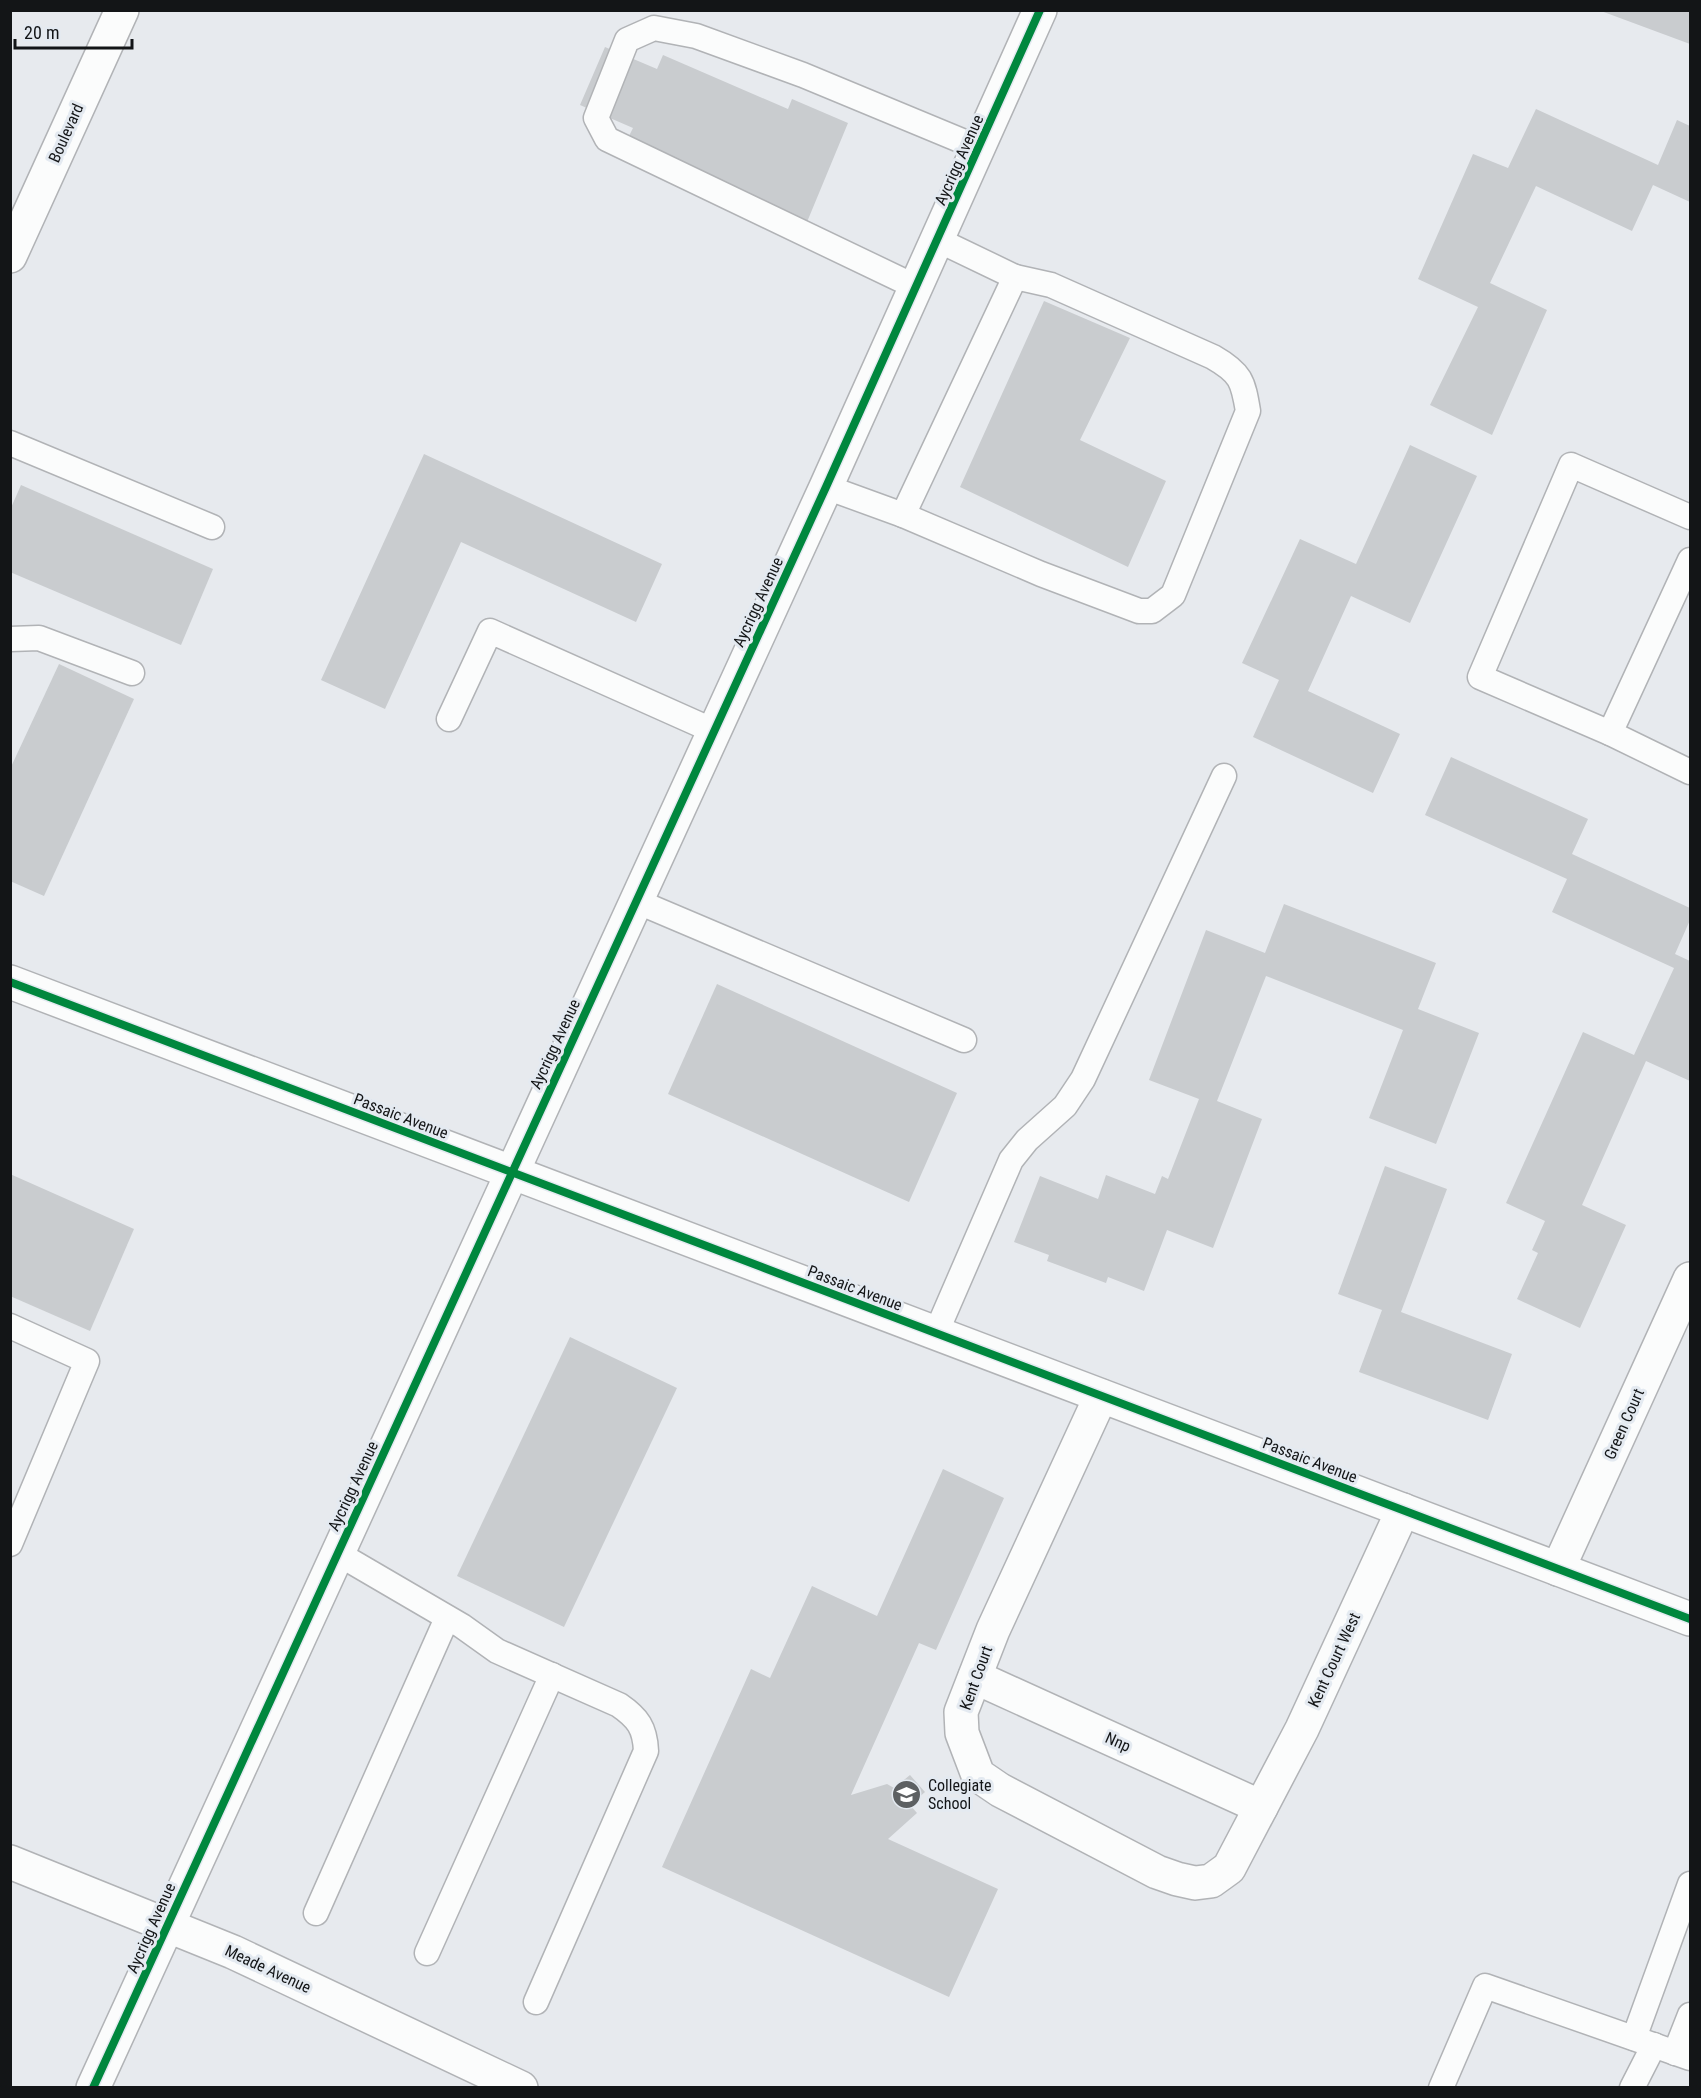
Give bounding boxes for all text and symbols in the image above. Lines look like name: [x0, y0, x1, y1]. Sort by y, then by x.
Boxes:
scale bar: [15, 12, 132, 50]
text: 20 m: [24, 22, 59, 43]
street label: Boulevard: [45, 101, 87, 165]
street label: Aycrigg Avenue: [931, 112, 987, 208]
street label: Aycrigg Avenue: [729, 554, 787, 650]
street label: Aycrigg Avenue: [526, 996, 584, 1092]
street label: Passaic Avenue: [351, 1089, 451, 1143]
street label: Passaic Avenue: [805, 1261, 905, 1315]
street label: Green Court: [1600, 1385, 1648, 1462]
street label: Passaic Avenue: [1260, 1433, 1360, 1487]
street label: Aycrigg Avenue: [324, 1438, 382, 1534]
street label: Kent Court West: [1304, 1609, 1364, 1710]
street label: Kent Court: [956, 1643, 996, 1713]
street label: Nnp: [1102, 1728, 1134, 1756]
place label: Collegiate School: [928, 1776, 991, 1813]
school or university icon: Collegiate School: [891, 1778, 923, 1810]
street label: Aycrigg Avenue: [123, 1880, 179, 1976]
street label: Meade Avenue: [222, 1941, 314, 1997]

